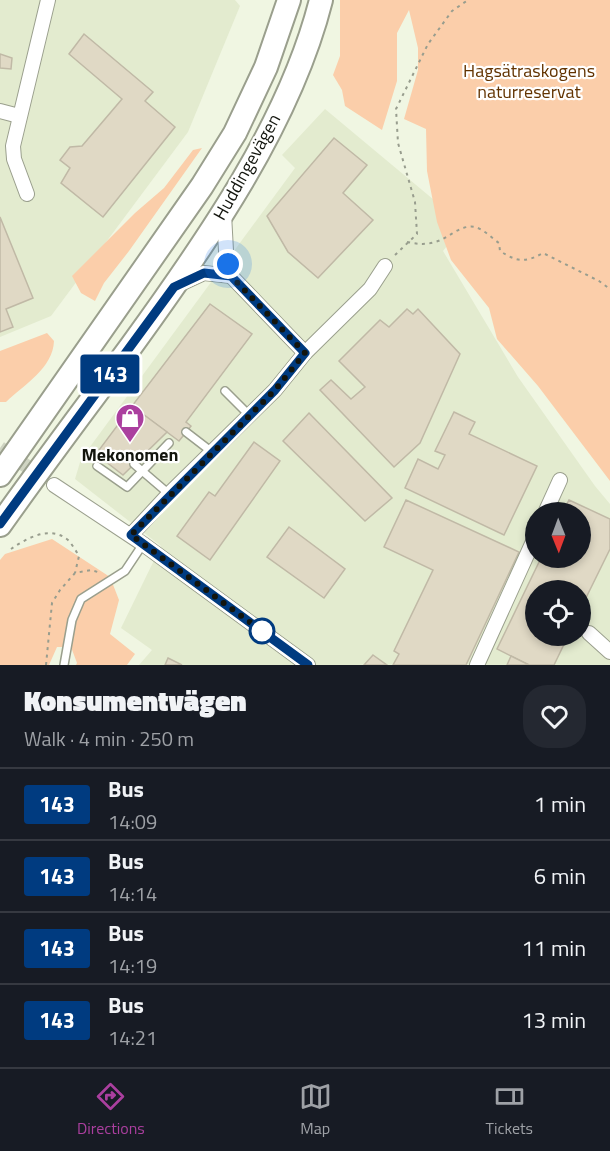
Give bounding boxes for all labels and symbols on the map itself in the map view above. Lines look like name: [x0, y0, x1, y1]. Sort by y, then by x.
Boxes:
park label: Hagsätraskogens naturreservat: [463, 57, 595, 105]
street label: Huddingevägen: [206, 109, 287, 225]
your location: [213, 249, 243, 279]
line badge: 143: [76, 354, 144, 394]
shop icon: Mekonomen: [114, 402, 146, 444]
place label: Mekonomen: [82, 441, 178, 468]
north arrow: [525, 502, 591, 568]
unlabelled marker: [249, 618, 275, 644]

